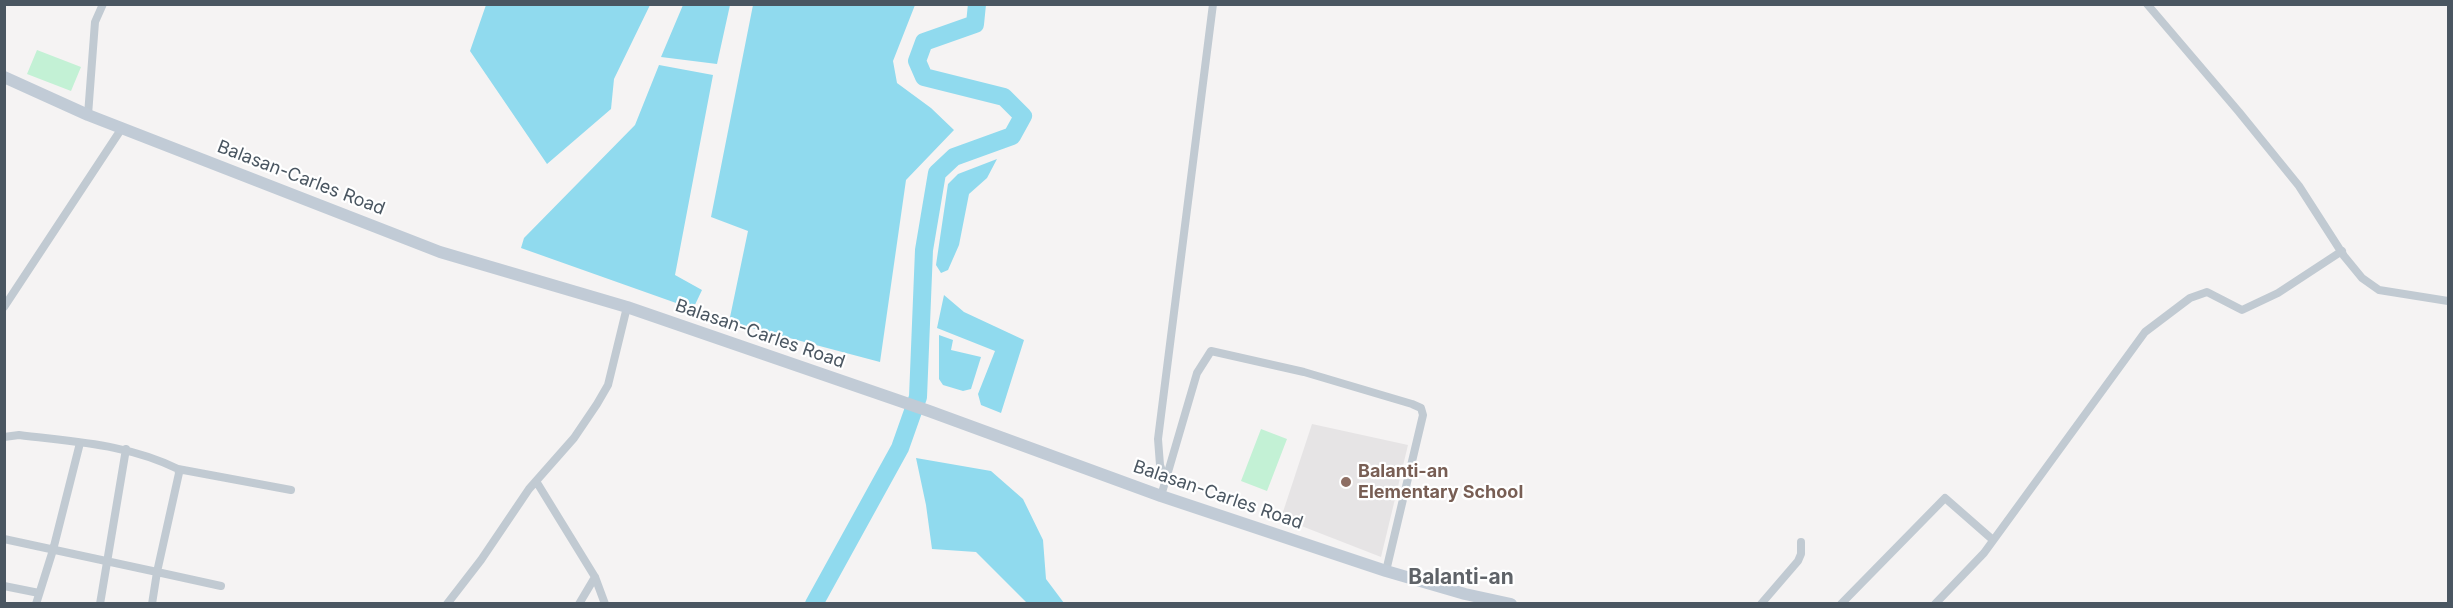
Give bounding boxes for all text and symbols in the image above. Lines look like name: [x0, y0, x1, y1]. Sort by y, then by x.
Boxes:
street label: Balasan-Carles Road: [214, 136, 388, 220]
street label: Balasan-Carles Road: [672, 295, 848, 373]
street label: Balasan-Carles Road: [1130, 456, 1306, 534]
place label: Balanti-an Elementary School: [1358, 461, 1523, 504]
marker: Balanti-an Elementary School: [1339, 475, 1353, 489]
district label: Balanti-an: [1408, 565, 1514, 591]

